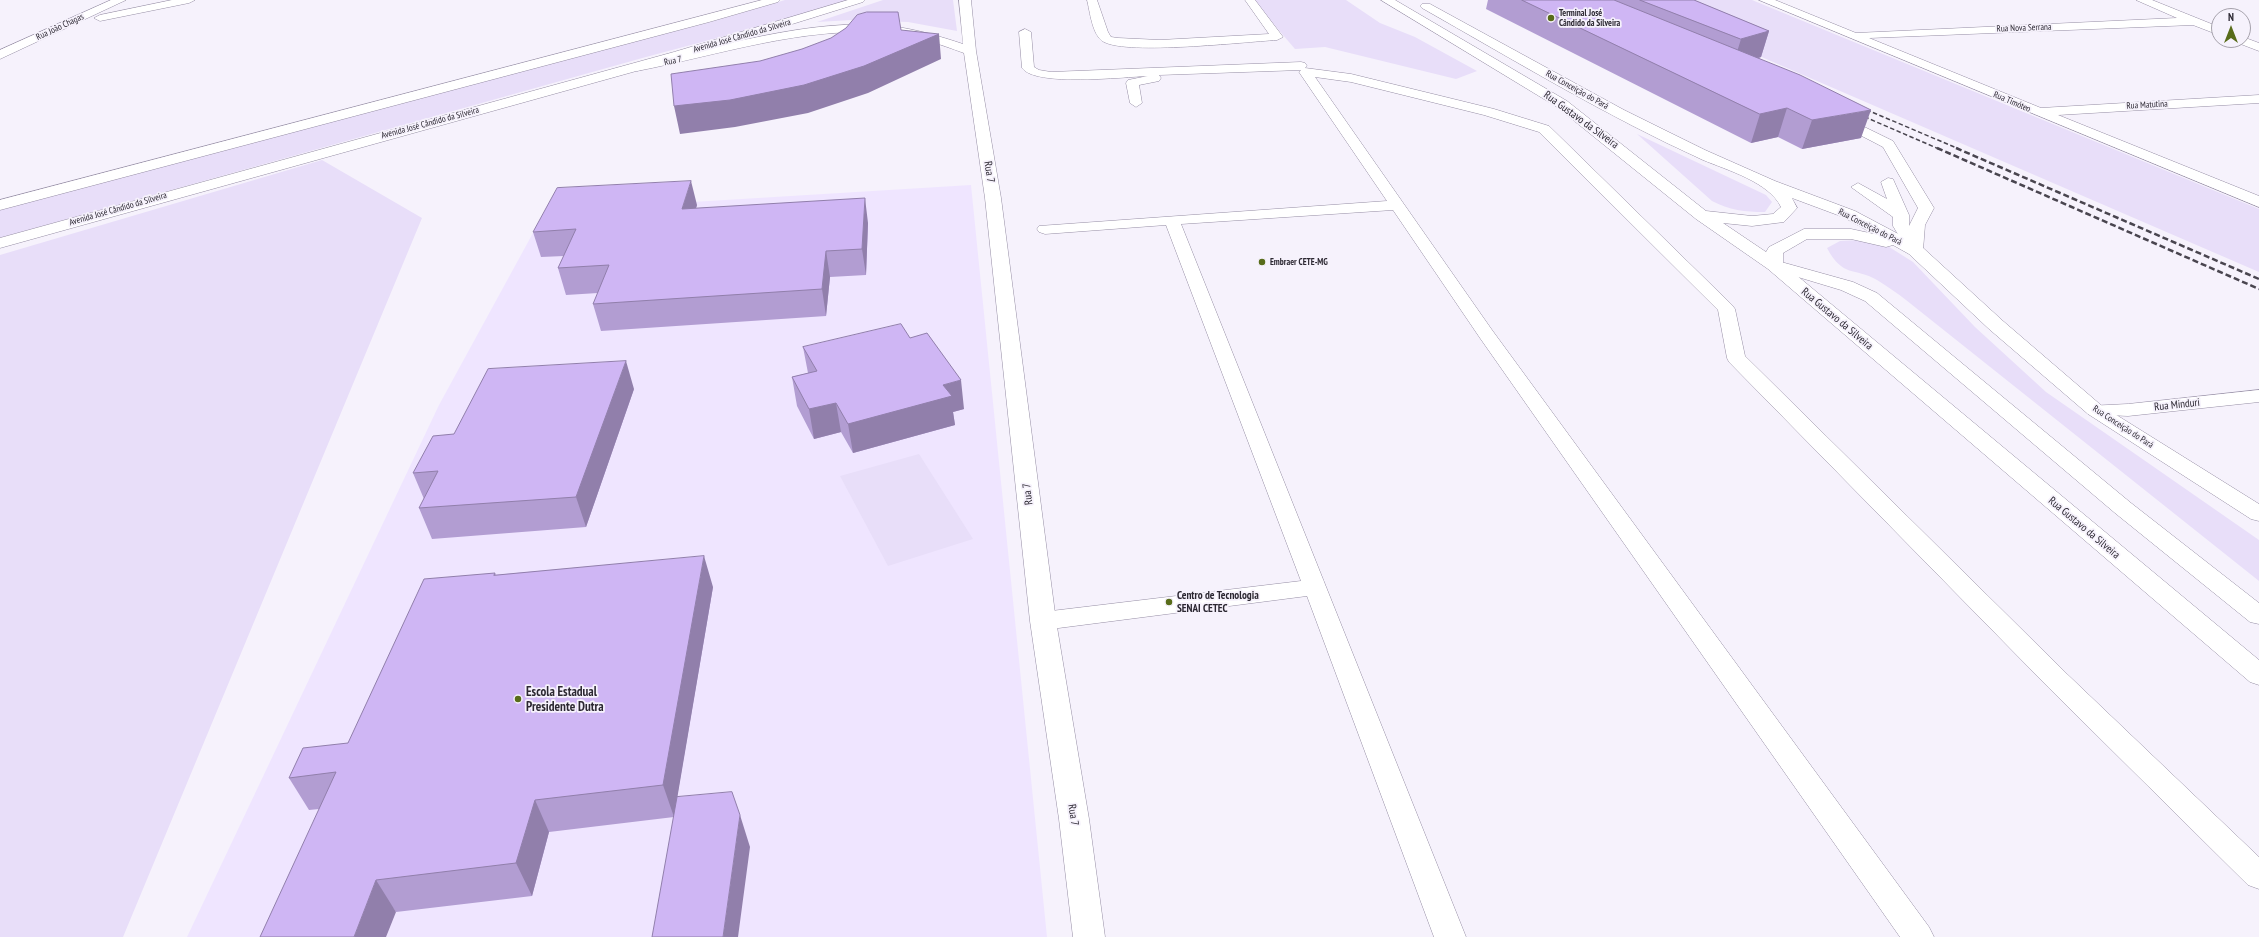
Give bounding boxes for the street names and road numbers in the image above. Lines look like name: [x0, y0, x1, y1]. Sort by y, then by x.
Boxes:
street label: Rua João Chagas: [34, 11, 86, 43]
street label: Avenida José Cândido da Silveira: [692, 17, 792, 55]
street label: Rua Nova Serrana: [1996, 22, 2052, 34]
street label: Rua 7: [663, 54, 683, 68]
street label: Rua Conceição do Pará: [1544, 68, 1610, 112]
street label: Rua Gustavo da Silveira: [1541, 88, 1621, 152]
street label: Rua Timóteo: [1992, 89, 2032, 115]
street label: Rua Matutina: [2126, 99, 2168, 111]
street label: Avenida José Cândido da Silveira: [380, 105, 480, 141]
street label: Rua 7: [981, 160, 997, 184]
street label: Avenida José Cândido da Silveira: [68, 190, 168, 228]
street label: Rua Conceição do Pará: [1836, 206, 1904, 248]
street label: Rua Gustavo da Silveira: [1799, 285, 1875, 353]
street label: Rua Minduri: [2153, 396, 2201, 414]
street label: Rua Conceição do Pará: [2091, 403, 2155, 451]
street label: Rua 7: [1020, 482, 1036, 506]
street label: Rua Gustavo da Silveira: [2046, 494, 2122, 562]
street label: Rua 7: [1065, 803, 1081, 827]

